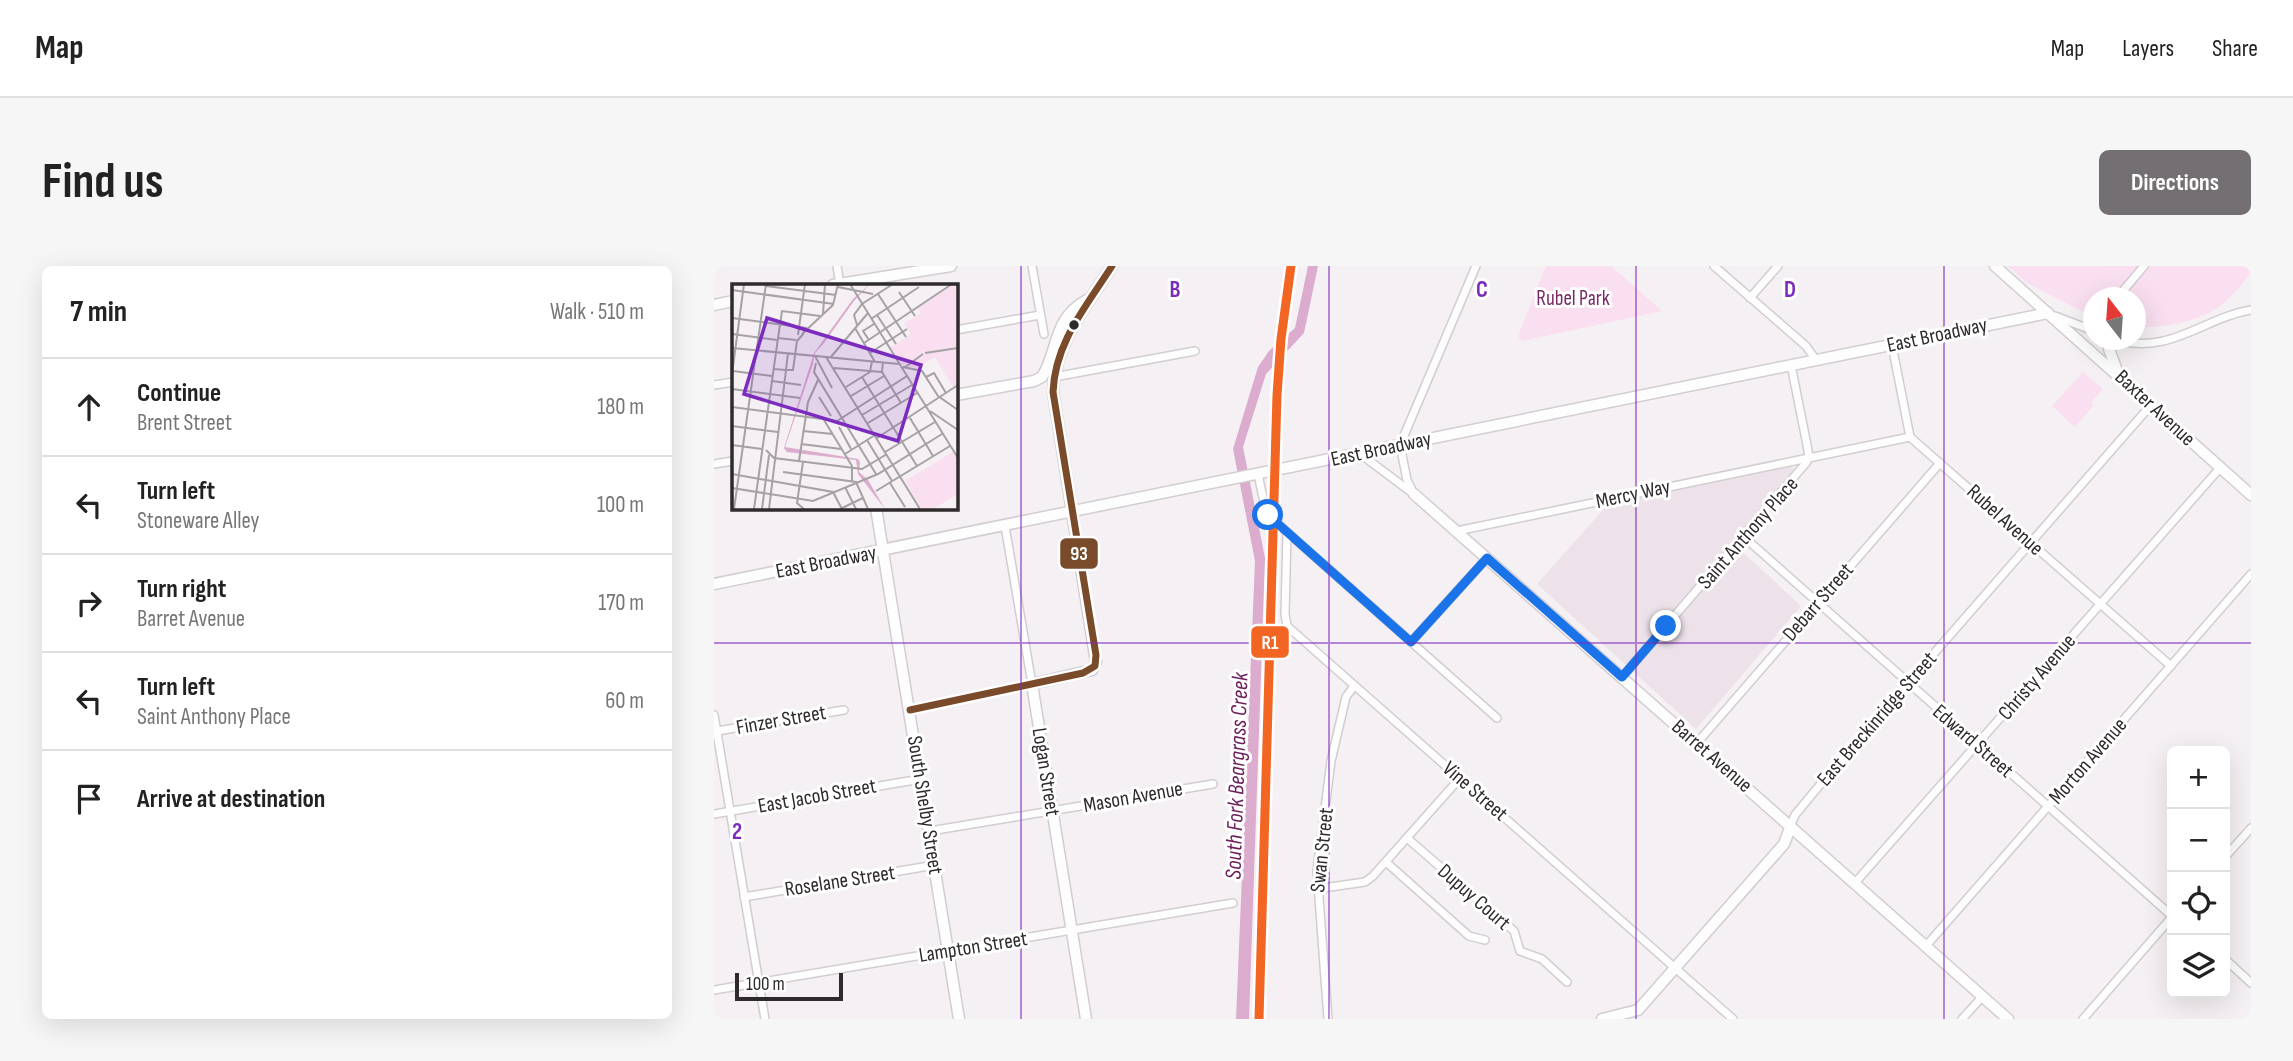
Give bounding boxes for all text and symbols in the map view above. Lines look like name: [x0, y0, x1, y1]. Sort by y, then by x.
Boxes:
text: Map: [35, 28, 84, 68]
text: Map: [2051, 34, 2084, 63]
text: Layers: [2122, 34, 2174, 63]
text: Share: [2212, 34, 2258, 63]
button: Directions: [2099, 150, 2251, 215]
text: Find us: [42, 153, 164, 212]
text: B: [1170, 276, 1181, 304]
text: C: [1476, 276, 1488, 304]
text: D: [1784, 276, 1796, 304]
inset map: [732, 284, 957, 509]
park label: Rubel Park: [1536, 286, 1610, 311]
north arrow: [2083, 287, 2146, 350]
text: 7 min: [70, 294, 127, 330]
text: Walk · 510 m: [550, 298, 644, 326]
street label: East Broadway: [1885, 312, 1989, 358]
unlabelled marker: [1067, 318, 1081, 332]
street label: Baxter Avenue: [2110, 365, 2200, 451]
text: Continue: [137, 378, 221, 409]
icon: ahead: [70, 388, 108, 426]
text: 180 m: [597, 393, 644, 421]
text: Brent Street: [137, 409, 232, 437]
street label: East Broadway: [1329, 426, 1433, 472]
street label: Saint Anthony Place: [1692, 472, 1804, 594]
street label: Mercy Way: [1593, 474, 1673, 514]
text: Turn left: [137, 476, 215, 507]
street label: Rubel Avenue: [1962, 479, 2048, 561]
icon: left: [70, 486, 108, 524]
text: 100 m: [597, 491, 644, 519]
route start: [1252, 499, 1283, 530]
text: Stoneware Alley: [137, 507, 260, 535]
line badge: 93: [1059, 537, 1099, 570]
street label: East Broadway: [774, 540, 878, 584]
text: 93: [1070, 543, 1088, 566]
street label: Debarr Street: [1777, 558, 1859, 646]
text: Turn right: [137, 574, 226, 605]
icon: right: [70, 584, 108, 622]
text: 170 m: [598, 589, 644, 617]
text: Barret Avenue: [137, 605, 245, 633]
route end: [1650, 610, 1681, 641]
line badge: R1: [1250, 625, 1290, 659]
street label: Christy Avenue: [1993, 629, 2081, 725]
text: R1: [1262, 632, 1279, 655]
street label: East Breckinridge Street: [1812, 647, 1942, 791]
water label: South Fork Beargrass Creek: [1219, 671, 1255, 880]
text: Turn left: [137, 672, 215, 703]
icon: left: [70, 682, 108, 720]
text: 60 m: [605, 687, 644, 715]
street label: Edward Street: [1927, 699, 2019, 783]
street label: Finzer Street: [734, 700, 828, 740]
text: Saint Anthony Place: [137, 703, 291, 731]
street label: Morton Avenue: [2044, 713, 2132, 809]
street label: Barret Avenue: [1667, 714, 1757, 798]
street label: Logan Street: [1027, 726, 1065, 818]
street label: South Shelby Street: [902, 734, 948, 876]
map controls: [2167, 746, 2230, 998]
button: +: [2167, 746, 2230, 809]
street label: Vine Street: [1437, 756, 1513, 826]
street label: East Jacob Street: [756, 773, 878, 819]
street label: Mason Avenue: [1081, 776, 1185, 818]
icon: arrive: [70, 780, 108, 818]
text: Arrive at destination: [137, 784, 325, 815]
street label: Swan Street: [1305, 806, 1339, 894]
button: −: [2167, 809, 2230, 872]
text: 2: [732, 818, 742, 846]
street label: Dupuy Court: [1433, 859, 1515, 935]
street label: Roselane Street: [783, 860, 897, 902]
button: locate: [2167, 872, 2230, 935]
street label: Lampton Street: [917, 926, 1029, 968]
button: layers: [2167, 935, 2230, 998]
scale bar: [735, 970, 844, 1002]
text: 100 m: [746, 973, 785, 996]

